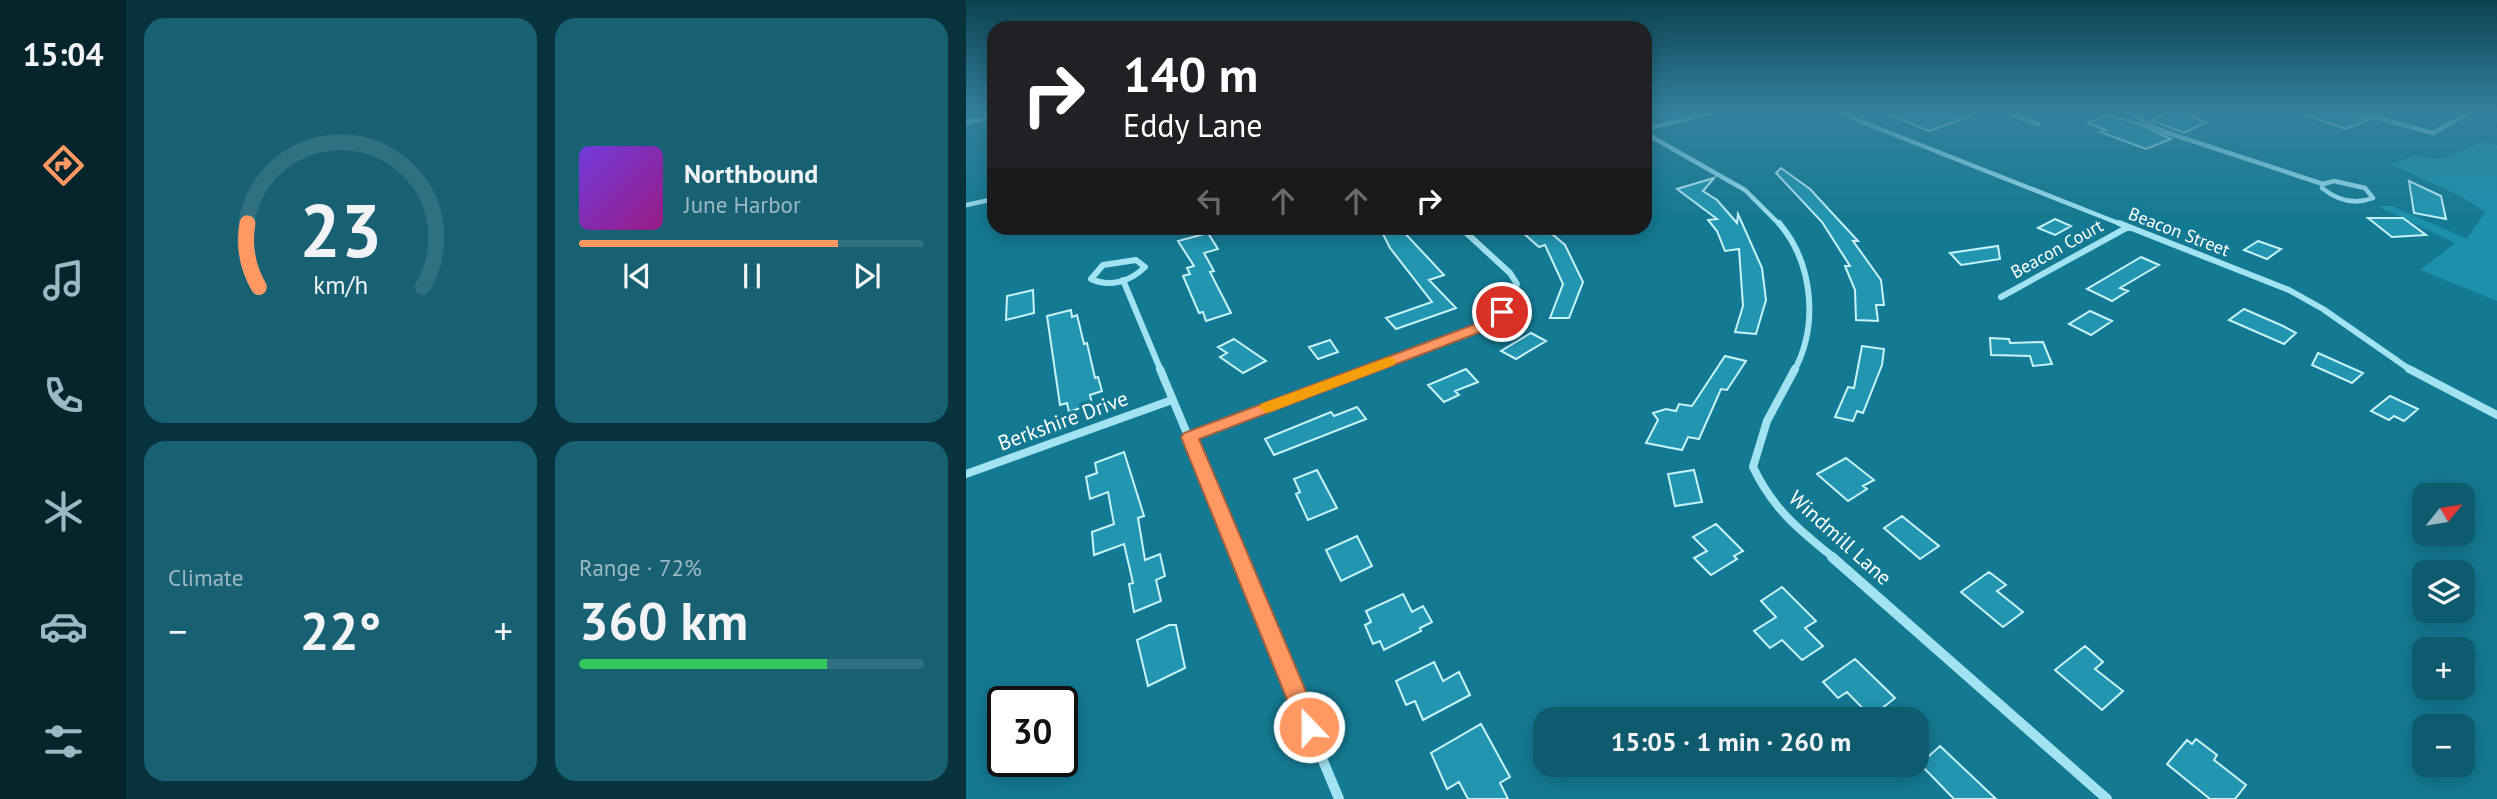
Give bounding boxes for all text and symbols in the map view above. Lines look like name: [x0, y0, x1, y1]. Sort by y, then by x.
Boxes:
text: 15:04: [22, 33, 104, 75]
text: 140 m: [1123, 42, 1258, 106]
icon: right: [1008, 49, 1099, 140]
text: Eddy Lane: [1123, 104, 1262, 146]
icon: directions: [39, 141, 88, 190]
text: Northbound: [684, 157, 818, 190]
icon: left: [1191, 182, 1229, 220]
icon: ahead: [1264, 182, 1302, 220]
icon: ahead: [1337, 182, 1375, 220]
icon: right: [1410, 182, 1448, 220]
text: 23: [299, 183, 382, 277]
text: June Harbor: [684, 190, 801, 219]
street label: Beacon Street: [2125, 202, 2233, 261]
street label: Beacon Court: [2006, 214, 2107, 283]
icon: music: [39, 256, 88, 305]
icon: previous: [618, 257, 656, 295]
icon: pause: [733, 257, 771, 295]
icon: next: [848, 257, 886, 295]
text: km/h: [313, 269, 368, 301]
pin: [1472, 282, 1532, 342]
icon: arrive: [1483, 293, 1521, 331]
icon: phone: [39, 371, 88, 420]
street label: Berkshire Drive: [994, 384, 1132, 457]
north arrow: [2412, 483, 2474, 546]
map controls: [2412, 483, 2475, 777]
street label: Windmill Lane: [1783, 484, 1897, 591]
icon: climate: [39, 487, 88, 536]
text: Range · 72%: [579, 553, 702, 582]
button: layers: [2412, 560, 2475, 623]
text: Climate: [168, 563, 243, 592]
text: 360 km: [579, 587, 748, 654]
text: 22°: [300, 597, 381, 664]
icon: car: [39, 602, 88, 651]
text: −: [168, 606, 187, 655]
text: +: [494, 606, 513, 655]
button: +: [2412, 637, 2475, 700]
speed limit sign: 30: [987, 686, 1078, 777]
position arrow: [1272, 690, 1346, 764]
button: −: [2412, 714, 2475, 777]
icon: filters: [39, 717, 88, 766]
text: 15:05 · 1 min · 260 m: [1611, 725, 1851, 758]

